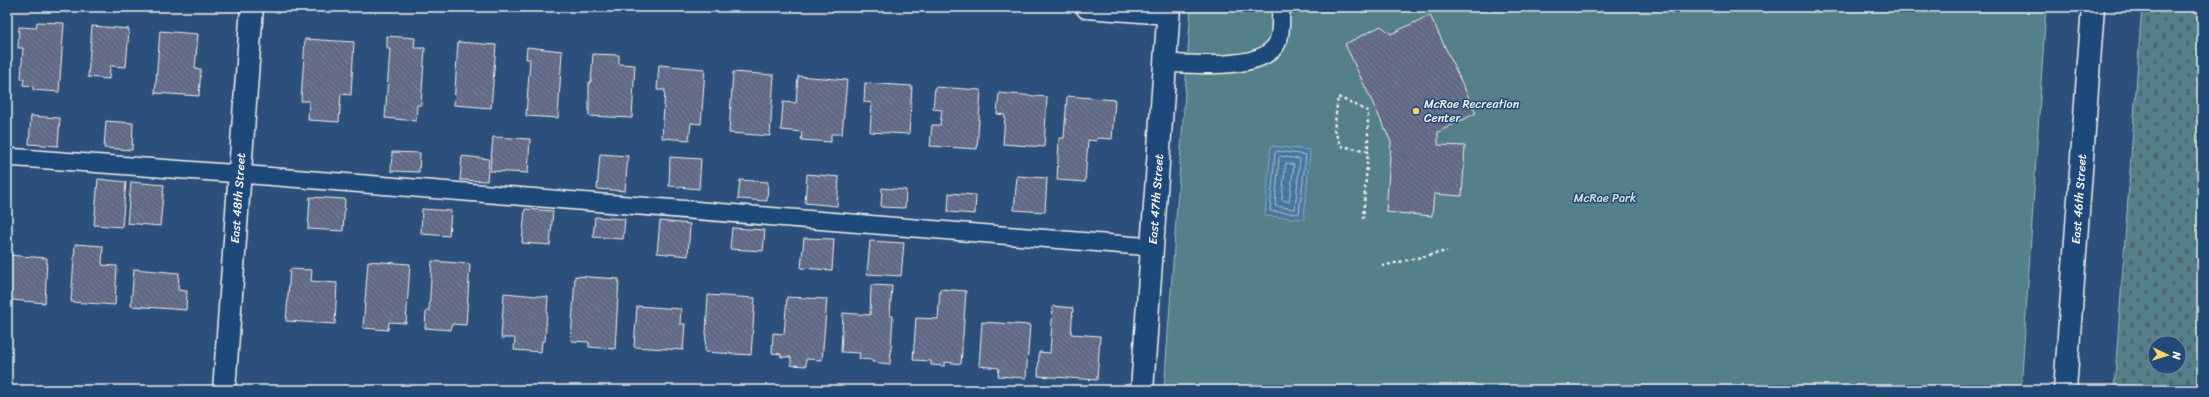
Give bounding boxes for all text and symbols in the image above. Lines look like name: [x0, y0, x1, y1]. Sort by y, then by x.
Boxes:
place label: McRae Recreation Center: [1424, 93, 1520, 129]
marker: McRae Recreation Center: [1411, 106, 1421, 116]
street label: East 48th Street: [224, 152, 252, 244]
street label: East 47th Street: [1142, 153, 1170, 245]
street label: East 46th Street: [2065, 153, 2093, 245]
park label: McRae Park: [1574, 187, 1637, 209]
north arrow: [2147, 335, 2187, 375]
text: N: [2167, 350, 2186, 361]

